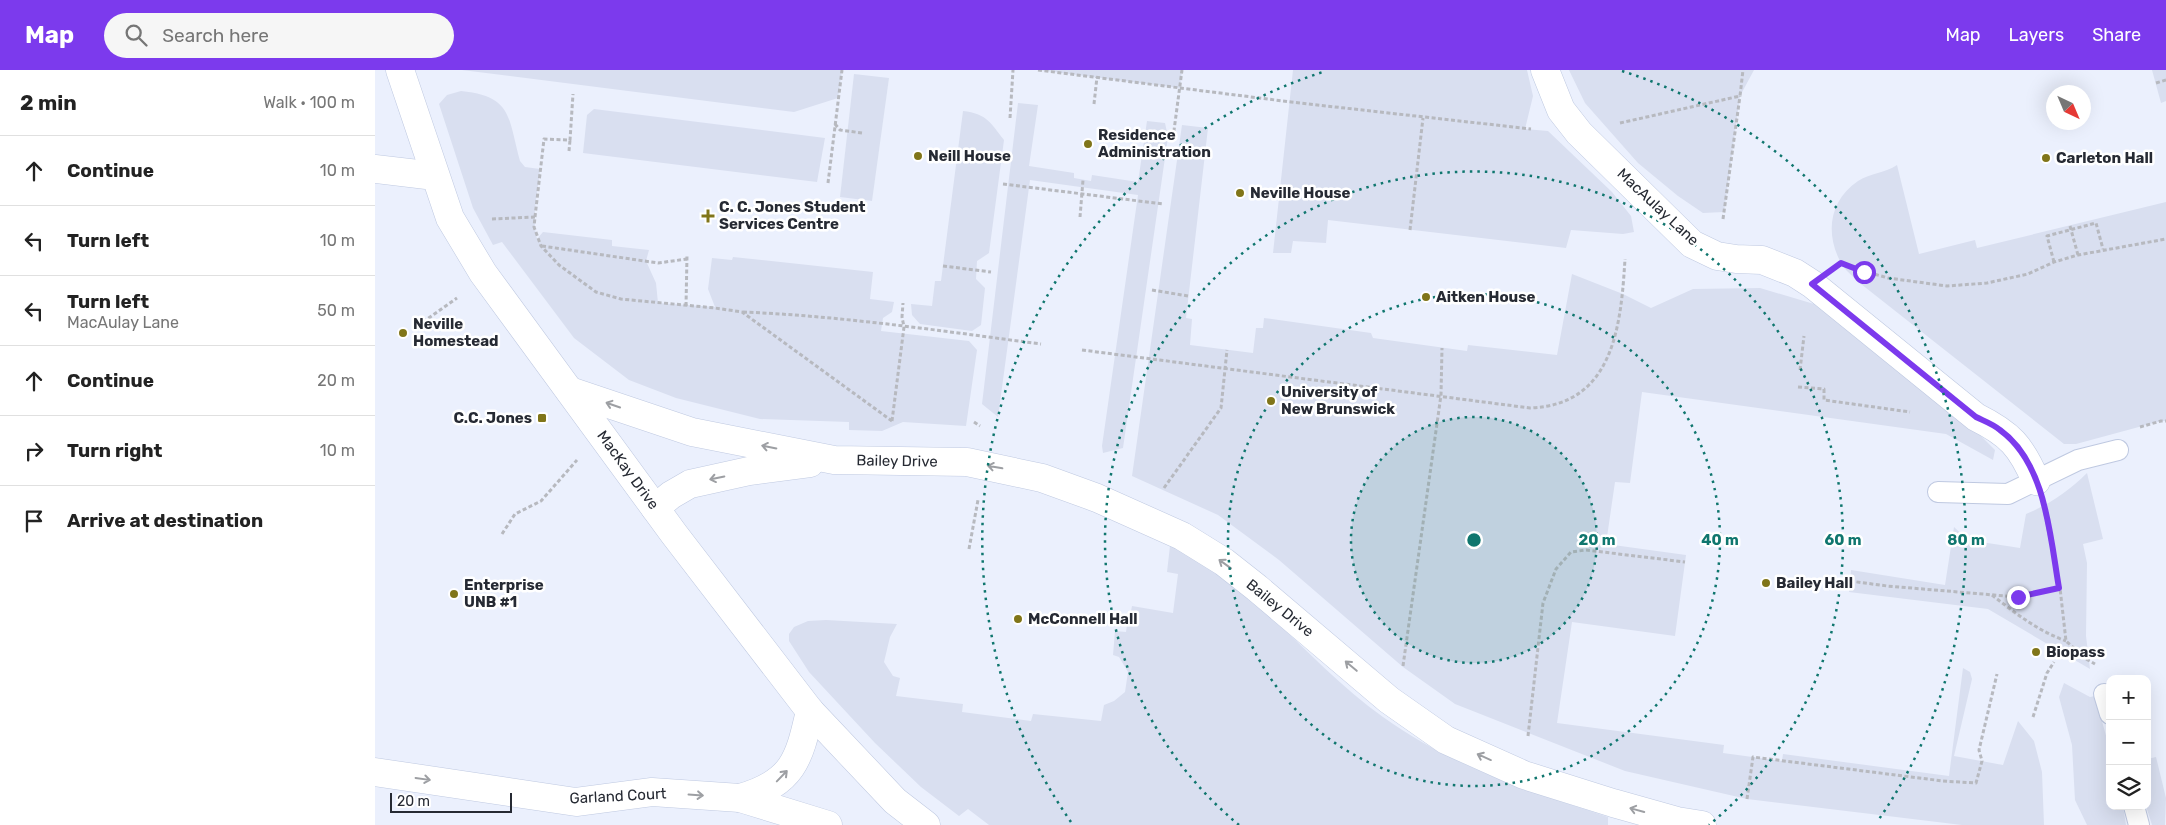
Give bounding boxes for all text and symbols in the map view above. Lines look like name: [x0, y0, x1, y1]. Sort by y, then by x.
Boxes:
search box: [104, 13, 454, 58]
text: Map: [25, 21, 74, 49]
icon: search: [122, 21, 150, 49]
text: Search here: [162, 24, 269, 47]
text: Map: [1946, 24, 1981, 46]
text: Layers: [2009, 24, 2064, 46]
text: Share: [2092, 24, 2141, 46]
north arrow: [2046, 85, 2091, 130]
text: 2 min: [20, 90, 77, 115]
text: Walk · 100 m: [263, 93, 355, 112]
place label: Residence Administration: [1098, 126, 1211, 161]
marker: Residence Administration: [1082, 138, 1094, 150]
place label: Neill House: [928, 147, 1011, 165]
place label: Carleton Hall: [2056, 149, 2153, 167]
marker: Neill House: [912, 150, 924, 162]
marker: Carleton Hall: [2040, 152, 2052, 164]
icon: ahead: [20, 157, 48, 185]
text: Continue: [67, 159, 154, 182]
text: 10 m: [320, 161, 355, 180]
street label: MacAulay Lane: [1613, 165, 1703, 249]
place label: Neville House: [1250, 184, 1351, 202]
marker: Neville House: [1234, 187, 1246, 199]
place label: C. C. Jones Student Services Centre: [719, 198, 866, 233]
marker: C. C. Jones Student Services Centre: [701, 209, 715, 223]
icon: left: [20, 227, 48, 255]
text: Turn left: [67, 229, 149, 252]
text: 10 m: [320, 231, 355, 250]
route start: [1853, 261, 1876, 284]
place label: Aitken House: [1436, 288, 1535, 306]
text: Turn left: [67, 290, 149, 313]
marker: Aitken House: [1420, 291, 1432, 303]
icon: left: [20, 297, 48, 325]
text: 50 m: [317, 301, 355, 320]
text: MacAulay Lane: [67, 313, 179, 332]
place label: Neville Homestead: [413, 315, 498, 350]
marker: Neville Homestead: [397, 327, 409, 339]
icon: ahead: [20, 367, 48, 395]
text: Continue: [67, 369, 154, 392]
text: 20 m: [317, 371, 355, 390]
place label: University of New Brunswick: [1281, 383, 1395, 418]
marker: University of New Brunswick: [1265, 395, 1277, 407]
one-way arrow: [605, 400, 621, 409]
place label: C.C. Jones: [453, 409, 532, 427]
marker: C.C. Jones: [536, 412, 548, 424]
street label: MacKay Drive: [593, 427, 663, 513]
icon: right: [20, 437, 48, 465]
text: Turn right: [67, 439, 162, 462]
text: 10 m: [320, 441, 355, 460]
one-way arrow: [762, 442, 778, 451]
street label: Bailey Drive: [856, 451, 938, 471]
one-way arrow: [987, 462, 1003, 471]
one-way arrow: [709, 474, 725, 483]
icon: arrive: [20, 507, 48, 535]
text: Arrive at destination: [67, 509, 263, 532]
centre of rings: [1465, 531, 1483, 549]
text: 20 m: [1579, 531, 1615, 549]
text: 40 m: [1701, 531, 1739, 549]
text: 60 m: [1825, 531, 1861, 549]
text: 80 m: [1947, 531, 1985, 549]
one-way arrow: [1219, 558, 1232, 569]
place label: Bailey Hall: [1776, 574, 1853, 592]
street label: Bailey Drive: [1243, 575, 1317, 641]
place label: Enterprise UNB #1: [464, 576, 544, 611]
marker: Bailey Hall: [1760, 577, 1772, 589]
route end: [2007, 586, 2030, 609]
marker: Enterprise UNB #1: [448, 588, 460, 600]
place label: McConnell Hall: [1028, 610, 1138, 628]
marker: McConnell Hall: [1012, 613, 1024, 625]
place label: Biopass: [2046, 643, 2105, 661]
marker: Biopass: [2030, 646, 2042, 658]
one-way arrow: [1344, 661, 1357, 672]
map controls: [2106, 675, 2151, 810]
button: +: [2106, 675, 2151, 720]
button: −: [2106, 720, 2151, 765]
one-way arrow: [1477, 752, 1492, 762]
button: layers: [2106, 765, 2151, 810]
one-way arrow: [776, 770, 789, 782]
one-way arrow: [415, 774, 431, 784]
street label: Garland Court: [569, 784, 667, 808]
scale bar: [390, 790, 513, 813]
one-way arrow: [688, 790, 704, 800]
text: 20 m: [397, 793, 430, 810]
one-way arrow: [1630, 805, 1646, 814]

